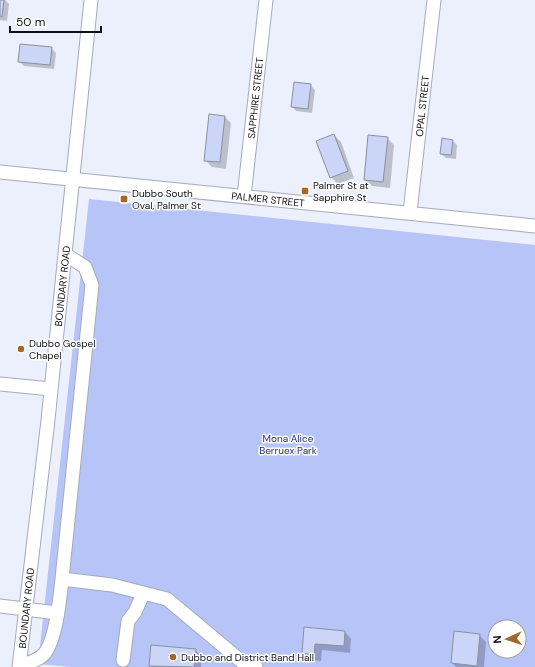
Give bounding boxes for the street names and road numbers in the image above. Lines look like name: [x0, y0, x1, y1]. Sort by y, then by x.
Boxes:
street label: SAPPHIRE STREET: [245, 56, 266, 139]
street label: OPAL STREET: [413, 74, 432, 137]
street label: PALMER STREET: [231, 189, 306, 210]
street label: BOUNDARY ROAD: [52, 245, 73, 327]
street label: BOUNDARY ROAD: [16, 567, 37, 649]

